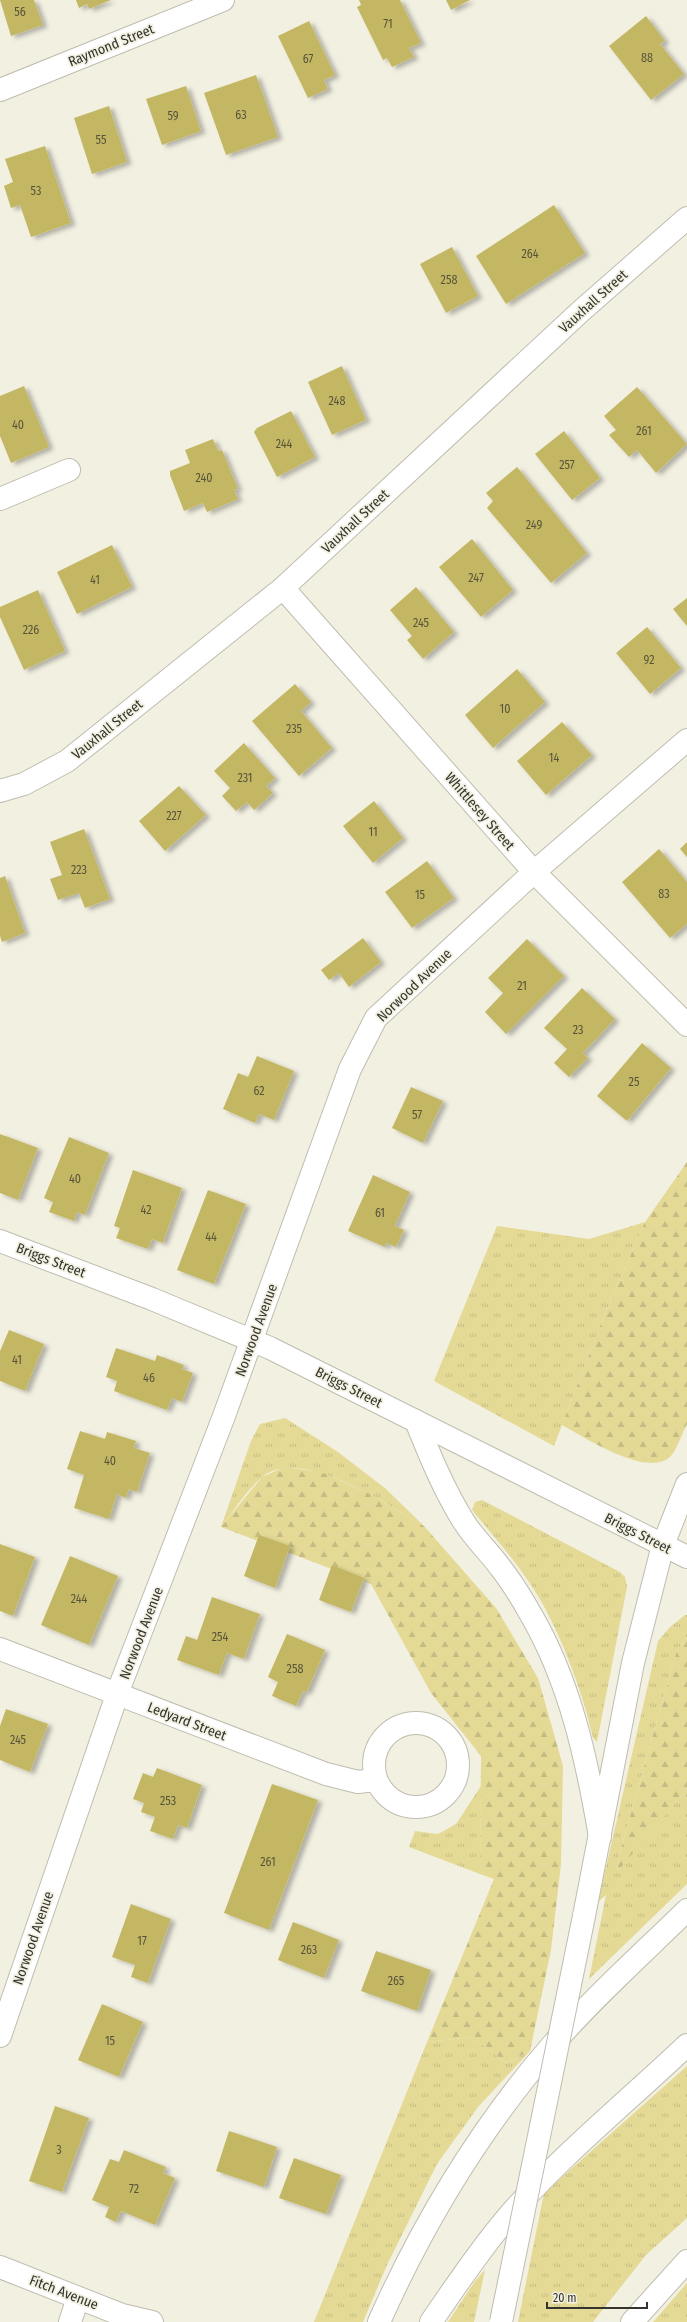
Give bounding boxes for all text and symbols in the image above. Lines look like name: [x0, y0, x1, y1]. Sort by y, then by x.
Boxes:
house number: 56: [14, 5, 26, 19]
house number: 71: [383, 17, 393, 31]
street label: Raymond Street: [66, 20, 157, 70]
house number: 88: [641, 51, 653, 65]
house number: 67: [303, 52, 313, 66]
house number: 63: [235, 108, 247, 122]
house number: 59: [167, 109, 179, 123]
house number: 55: [96, 133, 107, 147]
house number: 53: [31, 184, 41, 198]
house number: 264: [521, 247, 539, 261]
street label: Vauxhall Street: [556, 266, 631, 336]
house number: 258: [441, 273, 457, 287]
house number: 248: [329, 394, 345, 408]
house number: 40: [12, 418, 24, 432]
house number: 261: [636, 424, 652, 438]
house number: 244: [276, 437, 293, 451]
house number: 257: [559, 458, 575, 472]
house number: 240: [195, 471, 213, 485]
street label: Vauxhall Street: [318, 486, 393, 557]
house number: 249: [526, 518, 542, 532]
house number: 247: [468, 571, 484, 585]
house number: 41: [90, 573, 100, 587]
house number: 245: [413, 616, 430, 630]
house number: 226: [23, 623, 39, 637]
house number: 92: [644, 653, 654, 667]
street label: Vauxhall Street: [69, 695, 146, 763]
house number: 10: [500, 702, 510, 716]
house number: 235: [286, 722, 303, 736]
house number: 14: [549, 751, 559, 765]
street label: Whittlesey Street: [441, 769, 518, 854]
house number: 231: [237, 771, 253, 785]
house number: 227: [166, 809, 182, 823]
house number: 11: [368, 825, 378, 839]
house number: 223: [71, 863, 87, 877]
house number: 83: [658, 887, 670, 901]
house number: 15: [415, 888, 426, 902]
street label: Norwood Avenue: [373, 945, 455, 1025]
house number: 21: [517, 979, 527, 993]
house number: 23: [573, 1023, 583, 1037]
house number: 25: [629, 1075, 640, 1089]
house number: 62: [253, 1084, 265, 1098]
house number: 57: [412, 1108, 422, 1122]
house number: 40: [69, 1172, 81, 1186]
house number: 42: [141, 1203, 151, 1217]
house number: 61: [375, 1206, 385, 1220]
house number: 44: [205, 1230, 217, 1244]
street label: Briggs Street: [14, 1239, 88, 1282]
street label: Norwood Avenue: [232, 1281, 281, 1379]
house number: 41: [12, 1353, 22, 1367]
street label: Briggs Street: [312, 1363, 385, 1412]
house number: 46: [143, 1371, 155, 1385]
house number: 40: [104, 1454, 116, 1468]
street label: Briggs Street: [601, 1509, 674, 1558]
street label: Norwood Avenue: [116, 1585, 167, 1682]
house number: 244: [71, 1592, 88, 1606]
house number: 254: [212, 1630, 228, 1644]
house number: 258: [287, 1662, 303, 1676]
street label: Ledyard Street: [145, 1699, 229, 1744]
house number: 245: [10, 1733, 27, 1747]
house number: 253: [160, 1794, 176, 1808]
house number: 261: [260, 1855, 276, 1869]
street label: Norwood Avenue: [10, 1889, 57, 1987]
house number: 17: [137, 1934, 147, 1948]
house number: 263: [301, 1943, 317, 1957]
house number: 265: [388, 1974, 405, 1988]
house number: 15: [105, 2034, 116, 2048]
house number: 3: [56, 2143, 62, 2157]
house number: 72: [129, 2182, 139, 2196]
street label: Fitch Avenue: [27, 2272, 101, 2313]
scale bar: [547, 2284, 647, 2310]
text: 20 m: [553, 2291, 577, 2305]

